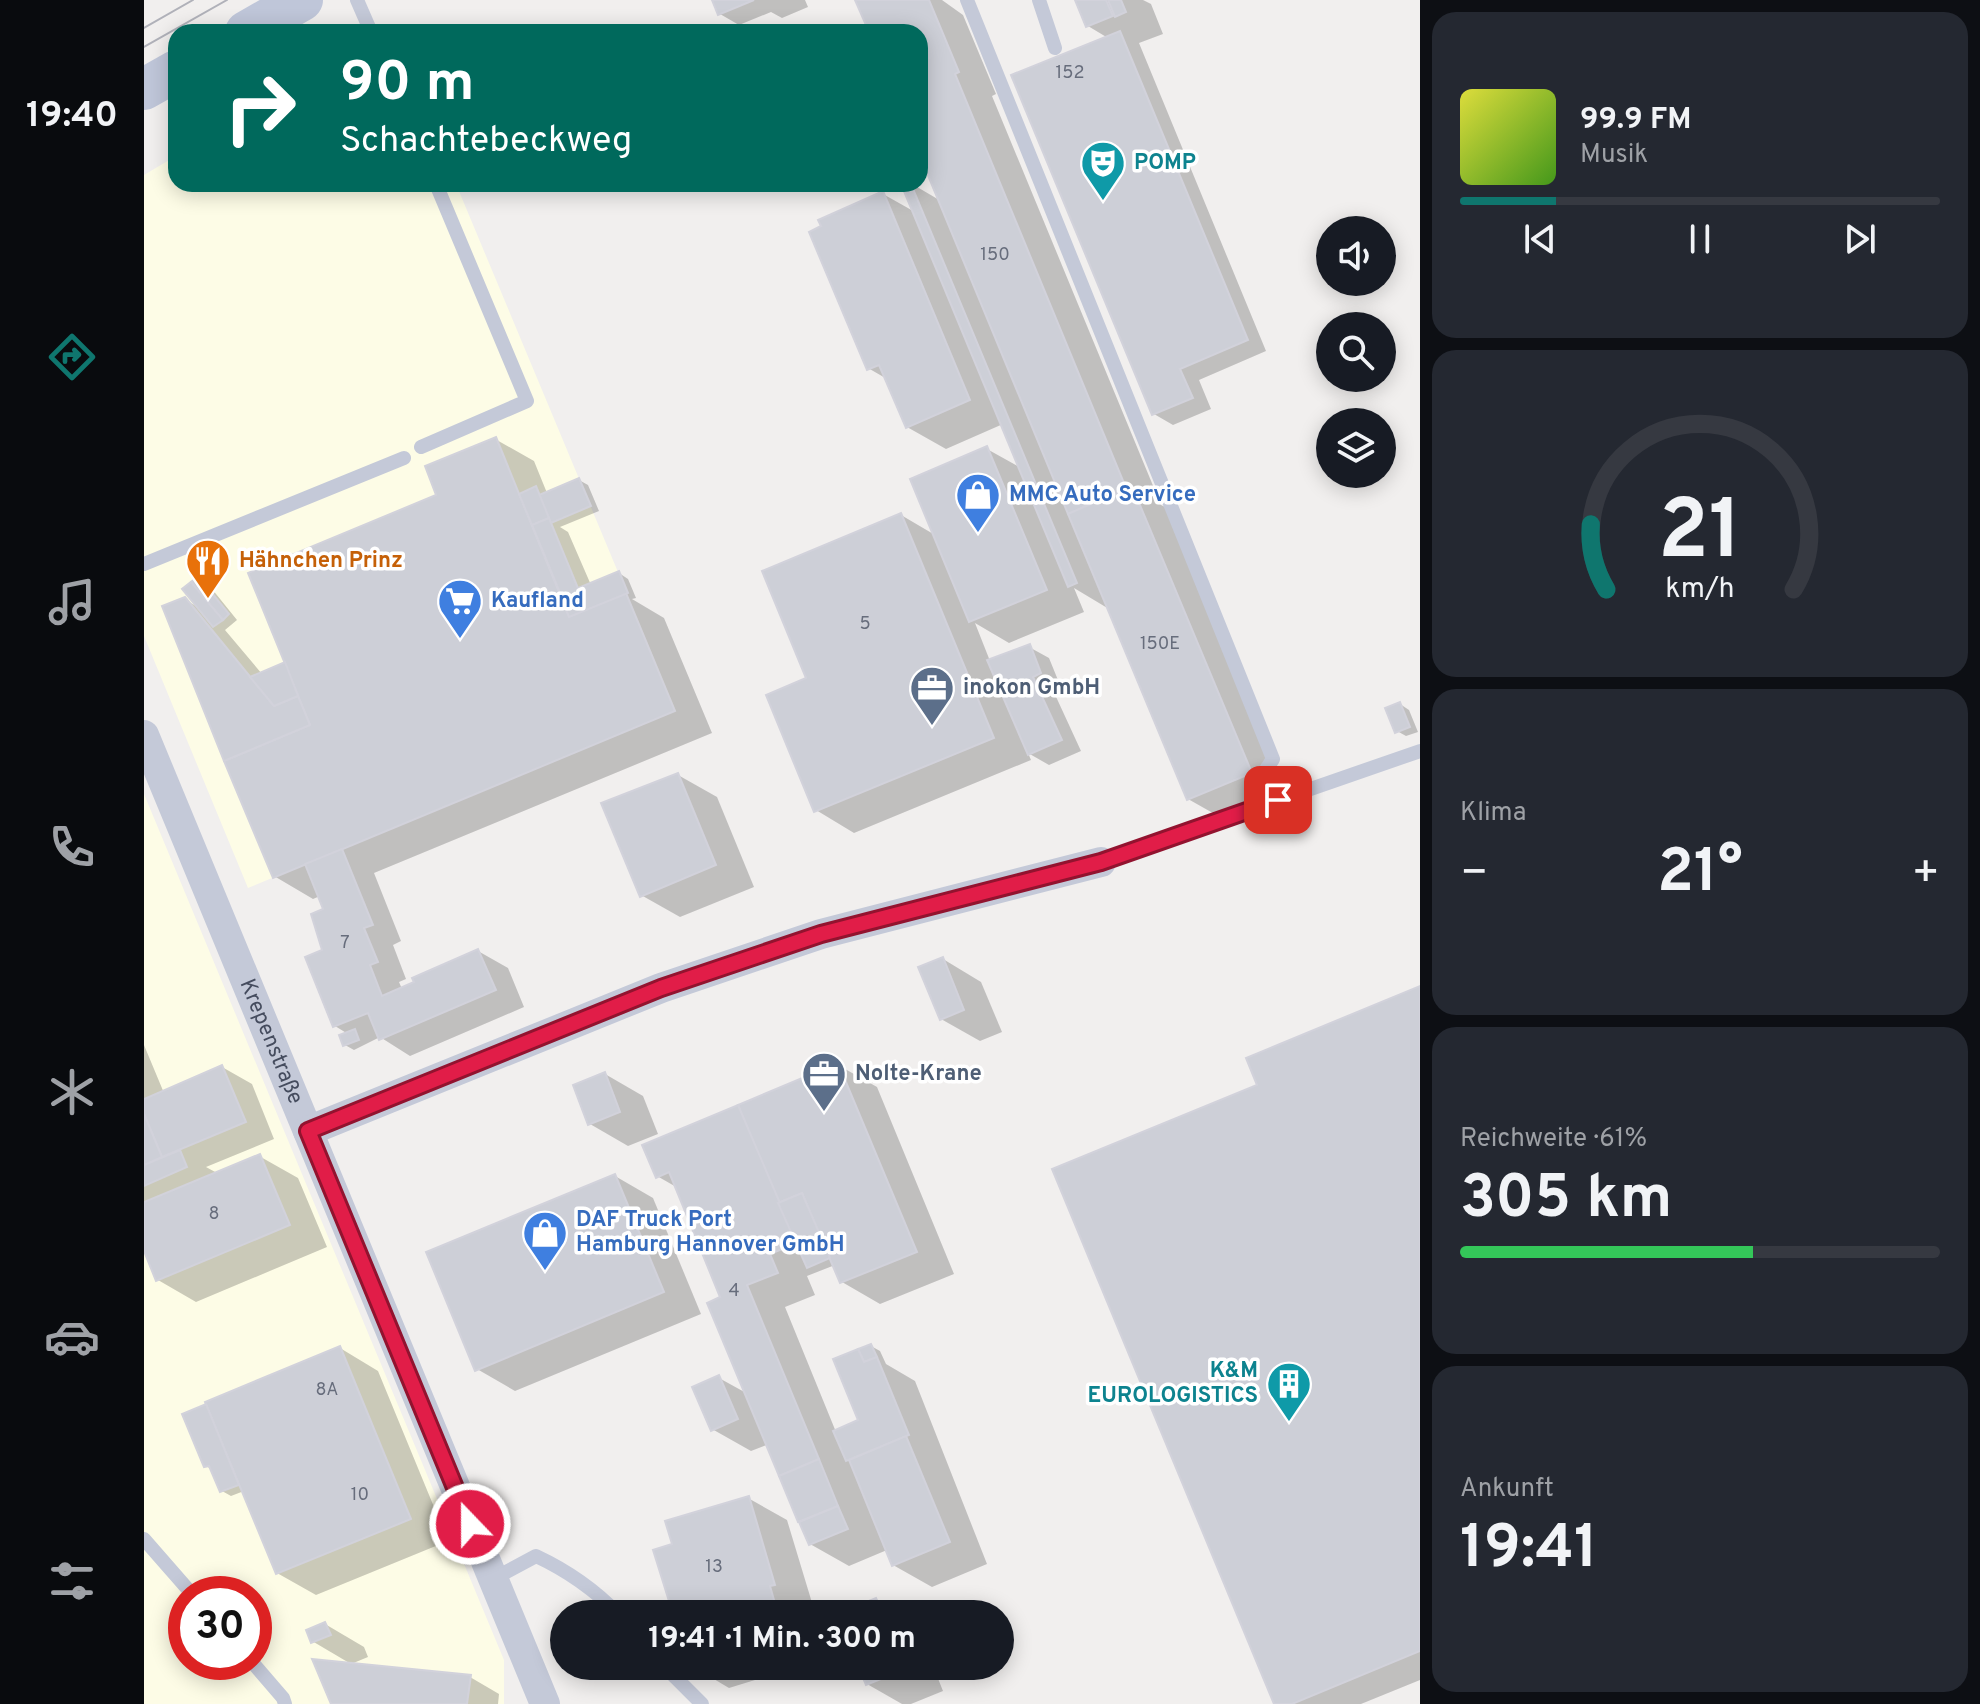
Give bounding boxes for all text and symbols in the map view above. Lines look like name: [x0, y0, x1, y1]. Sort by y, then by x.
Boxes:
text: 90 m: [340, 50, 475, 120]
icon: right: [208, 56, 312, 160]
house number: 152: [1056, 62, 1084, 85]
text: 19:40: [26, 94, 118, 140]
text: 99.9 FM: [1580, 102, 1692, 139]
text: Schachtebeckweg: [340, 119, 632, 165]
theatre icon: POMP: [1079, 139, 1127, 202]
text: Musik: [1580, 139, 1648, 172]
place label: POMP: [1134, 150, 1196, 177]
map controls: [1316, 216, 1396, 488]
button: sound: [1316, 216, 1396, 296]
icon: previous: [1518, 217, 1562, 261]
icon: pause: [1678, 217, 1722, 261]
icon: next: [1838, 217, 1882, 261]
house number: 150: [980, 244, 1010, 267]
button: search: [1316, 312, 1396, 392]
icon: directions: [44, 329, 100, 385]
button: layers: [1316, 408, 1396, 488]
shop icon: MMC Auto Service: [954, 471, 1002, 534]
place label: MMC Auto Service: [1009, 482, 1196, 509]
text: 21: [1658, 482, 1742, 587]
restaurant icon: Hähnchen Prinz: [184, 537, 232, 600]
place label: Hähnchen Prinz: [239, 548, 403, 575]
text: km/h: [1665, 572, 1735, 608]
icon: music: [44, 574, 100, 630]
supermarket icon: Kaufland: [436, 577, 484, 640]
place label: Kaufland: [491, 588, 584, 615]
house number: 5: [859, 613, 871, 636]
house number: 150E: [1140, 633, 1180, 656]
office icon: inokon GmbH: [908, 664, 956, 727]
place label: inokon GmbH: [963, 675, 1100, 702]
pin: [1244, 766, 1312, 834]
icon: arrive: [1256, 778, 1300, 822]
text: Klima: [1460, 797, 1526, 830]
icon: phone: [44, 819, 100, 875]
text: 21°: [1657, 837, 1743, 913]
text: −: [1460, 847, 1488, 903]
text: +: [1912, 847, 1940, 903]
house number: 7: [340, 932, 350, 955]
street label: Krepenstraße: [233, 975, 309, 1108]
office icon: Nolte-Krane: [800, 1050, 848, 1113]
place label: Nolte-Krane: [855, 1061, 982, 1088]
icon: climate: [44, 1064, 100, 1120]
text: Reichweite · 61%: [1460, 1123, 1647, 1156]
text: 305 km: [1460, 1163, 1672, 1239]
house number: 8: [209, 1203, 220, 1226]
place label: DAF Truck Port Hamburg Hannover GmbH: [576, 1207, 845, 1259]
shop icon: DAF Truck Port Hamburg Hannover GmbH: [521, 1209, 569, 1272]
house number: 4: [728, 1280, 740, 1303]
icon: car: [44, 1309, 100, 1365]
place label: K&M EUROLOGISTICS: [1088, 1358, 1258, 1410]
building icon: K&M EUROLOGISTICS: [1265, 1360, 1313, 1423]
house number: 8A: [315, 1379, 339, 1402]
text: Ankunft: [1460, 1473, 1554, 1506]
position arrow: [428, 1482, 512, 1566]
house number: 10: [351, 1484, 369, 1507]
text: 19:41: [1460, 1513, 1598, 1589]
icon: filters: [44, 1553, 100, 1609]
house number: 13: [705, 1556, 723, 1579]
speed limit sign: 30: [168, 1576, 272, 1680]
text: 19:41 · 1 Min. · 300 m: [648, 1621, 916, 1658]

